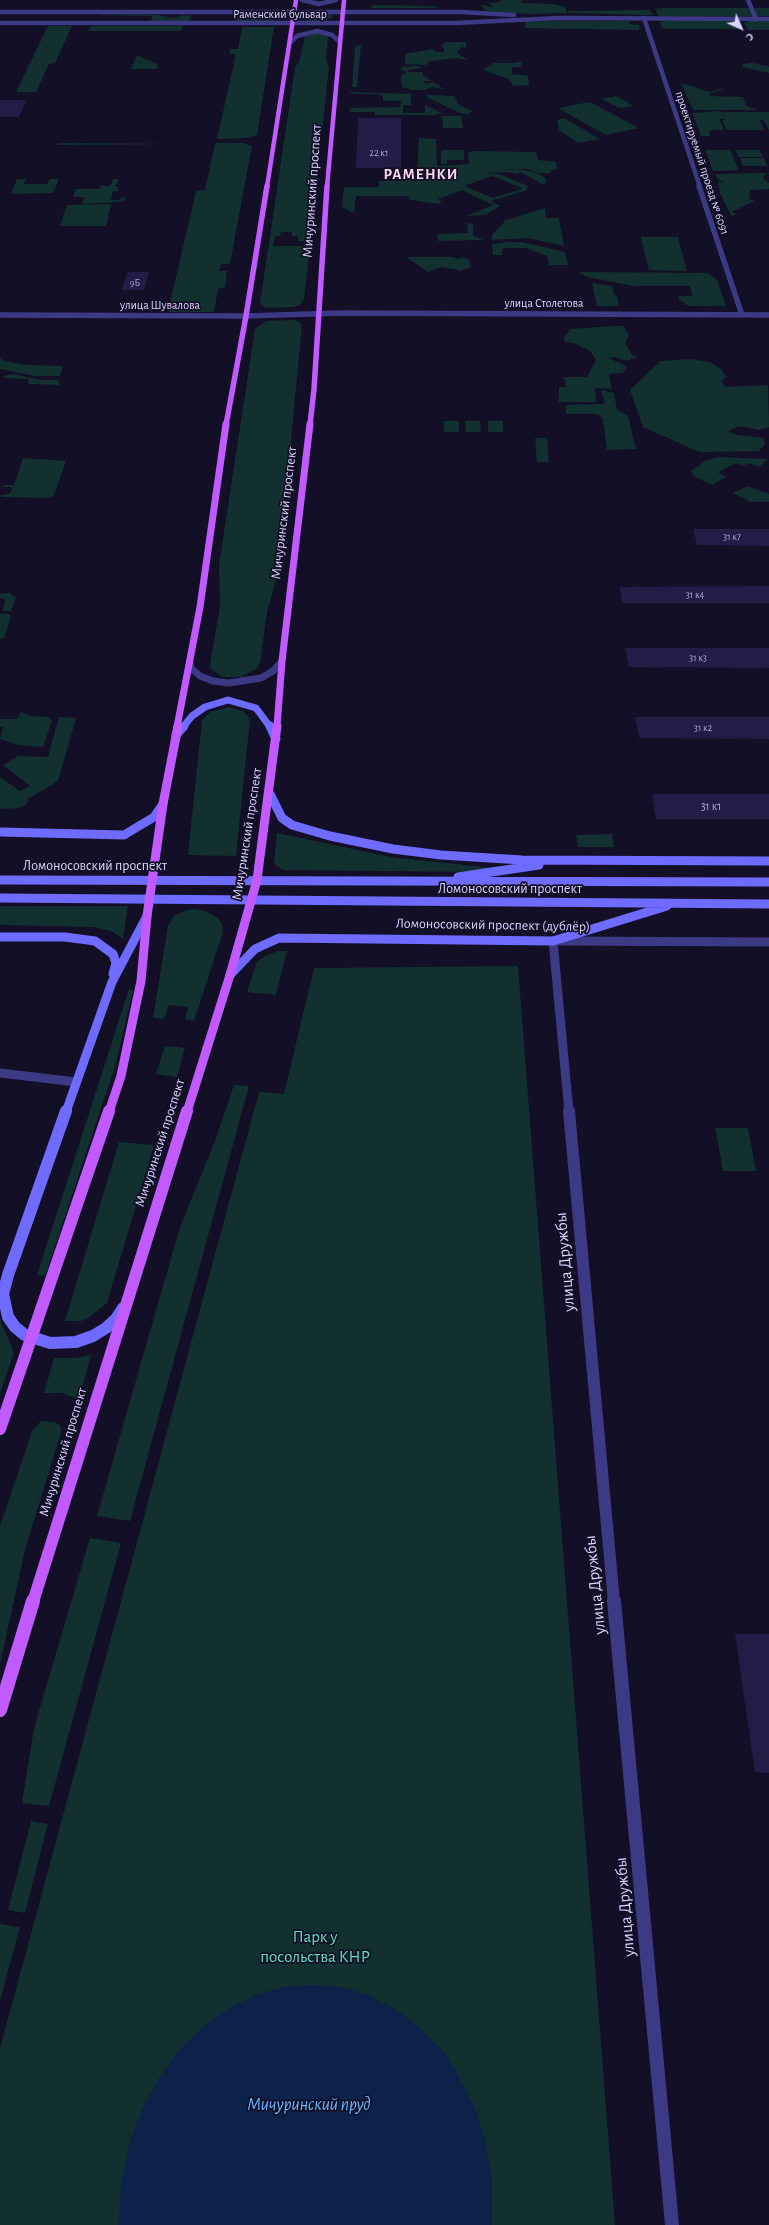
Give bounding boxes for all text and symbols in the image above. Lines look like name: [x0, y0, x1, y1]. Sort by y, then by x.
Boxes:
street label: Раменский бульвар: [233, 7, 327, 21]
north arrow: [721, 8, 761, 48]
text: С: [744, 31, 756, 43]
street label: проектируемый проезд № 6091: [672, 90, 732, 236]
street label: Мичуринский проспект: [299, 124, 325, 258]
house number: 22 к1: [370, 147, 388, 159]
district label: РАМЕНКИ: [384, 165, 458, 183]
house number: 9Б: [130, 277, 140, 289]
street label: улица Столетова: [505, 296, 583, 310]
street label: улица Шувалова: [120, 298, 200, 312]
street label: Мичуринский проспект: [268, 446, 300, 580]
house number: 31 к7: [723, 531, 741, 543]
house number: 31 к4: [686, 589, 704, 601]
house number: 31 к3: [689, 652, 707, 664]
house number: 31 к2: [694, 722, 712, 734]
street label: Мичуринский проспект: [228, 767, 266, 901]
house number: 31 к1: [701, 799, 721, 813]
street label: Ломоносовский проспект: [23, 858, 167, 874]
street label: Ломоносовский проспект: [438, 881, 582, 897]
street label: Ломоносовский проспект (дублёр): [396, 915, 590, 935]
street label: Мичуринский проспект: [131, 1077, 189, 1209]
street label: улица Дружбы: [550, 1211, 580, 1313]
street label: Мичуринский проспект: [35, 1386, 91, 1518]
street label: улица Дружбы: [580, 1534, 610, 1636]
street label: улица Дружбы: [610, 1856, 640, 1958]
park label: Парк у посольства КНР: [260, 1927, 370, 1967]
water label: Мичуринский пруд: [247, 2094, 371, 2116]

